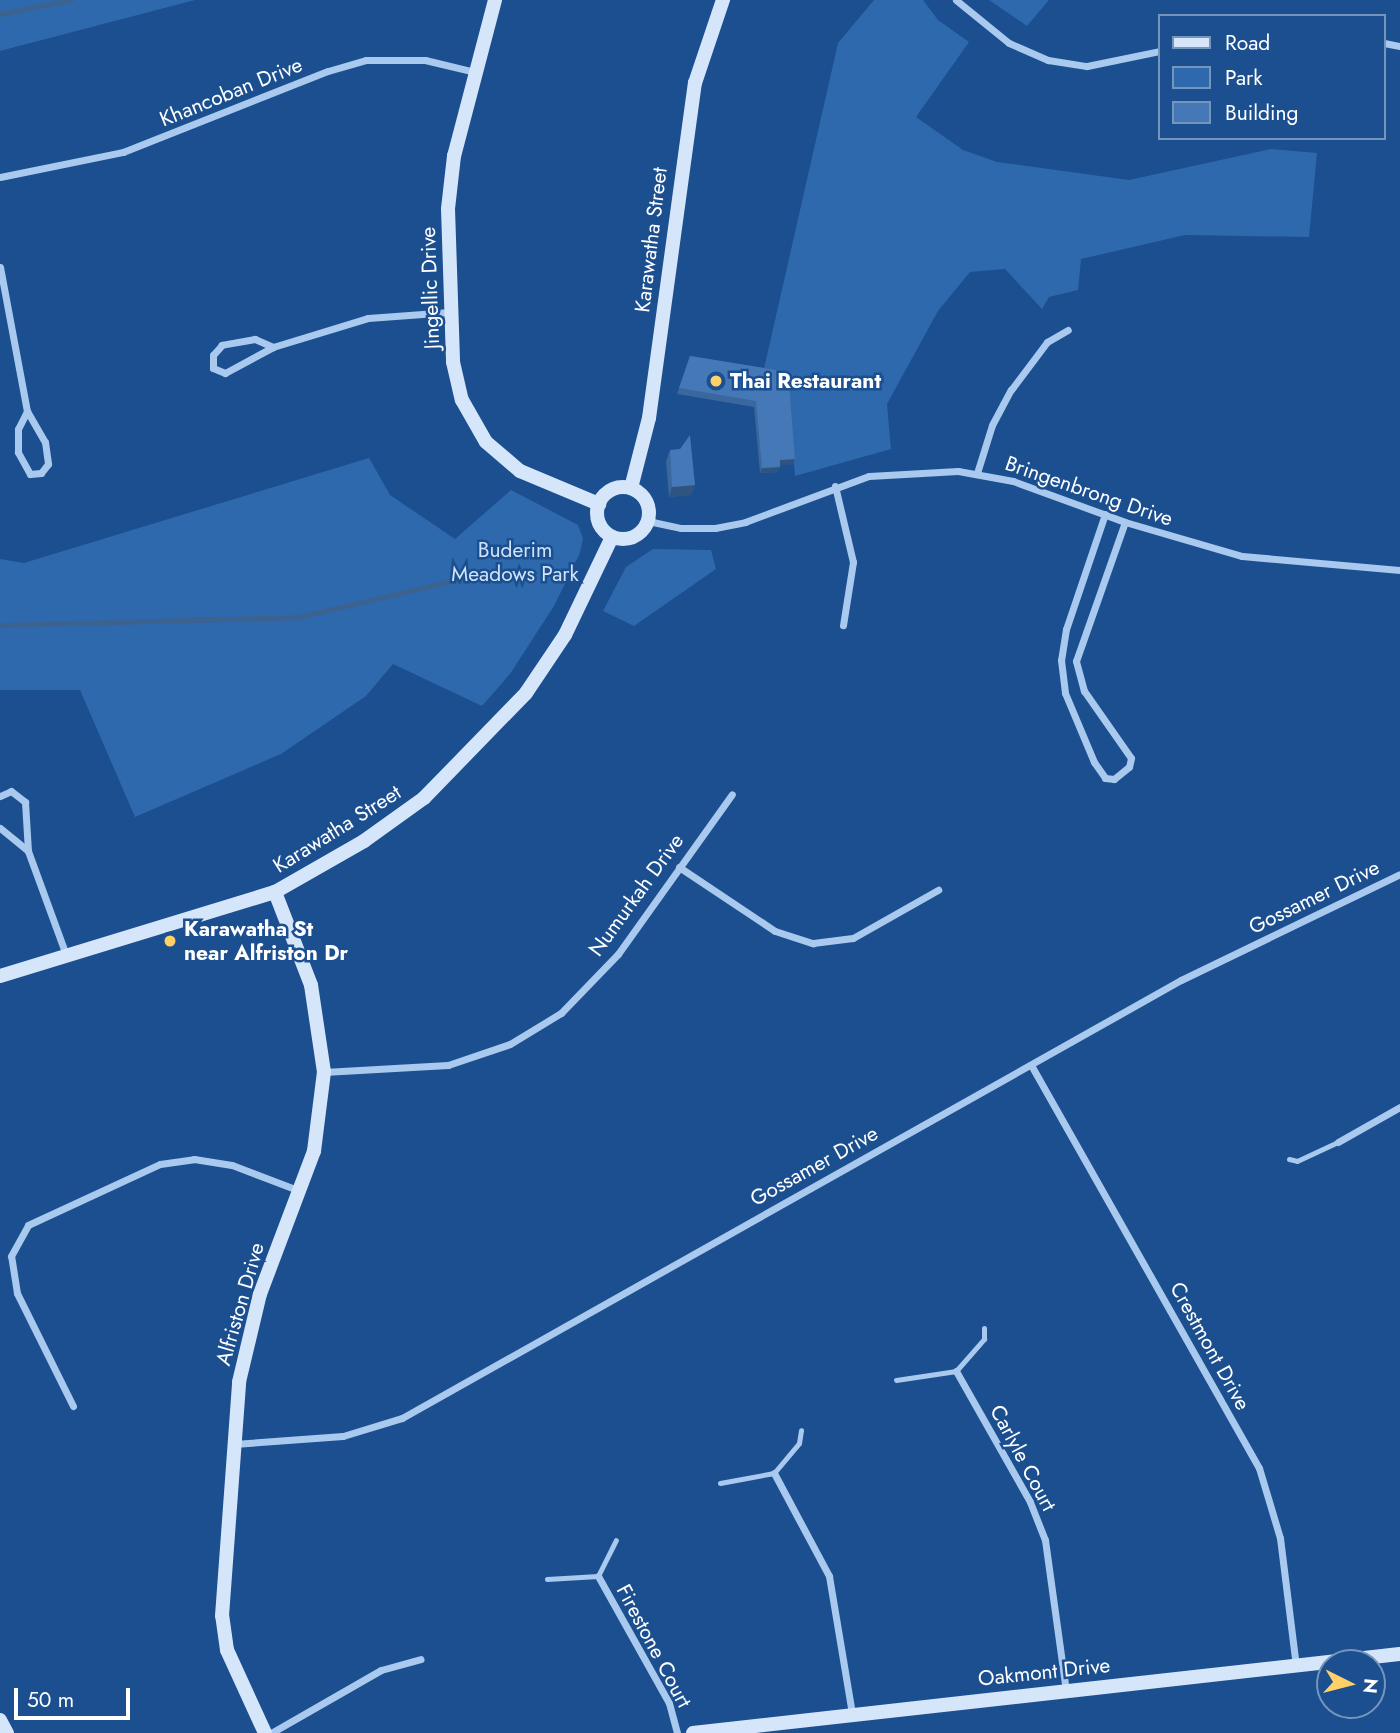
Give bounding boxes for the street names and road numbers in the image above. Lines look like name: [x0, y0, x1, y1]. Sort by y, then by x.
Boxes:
street label: Khancoban Drive: [156, 52, 306, 132]
street label: Karawatha Street: [630, 166, 672, 314]
street label: Jingellic Drive: [415, 226, 445, 350]
street label: Bringenbrong Drive: [1002, 451, 1176, 531]
street label: Karawatha Street: [268, 780, 406, 878]
street label: Numurkah Drive: [583, 829, 689, 961]
street label: Gossamer Drive: [1245, 855, 1383, 939]
street label: Gossamer Drive: [746, 1121, 882, 1211]
street label: Alfriston Drive: [210, 1240, 270, 1368]
street label: Crestmont Drive: [1164, 1278, 1256, 1414]
street label: Carlyle Court: [984, 1401, 1062, 1515]
street label: Firestone Court: [611, 1580, 697, 1712]
street label: Oakmont Drive: [977, 1653, 1111, 1691]

